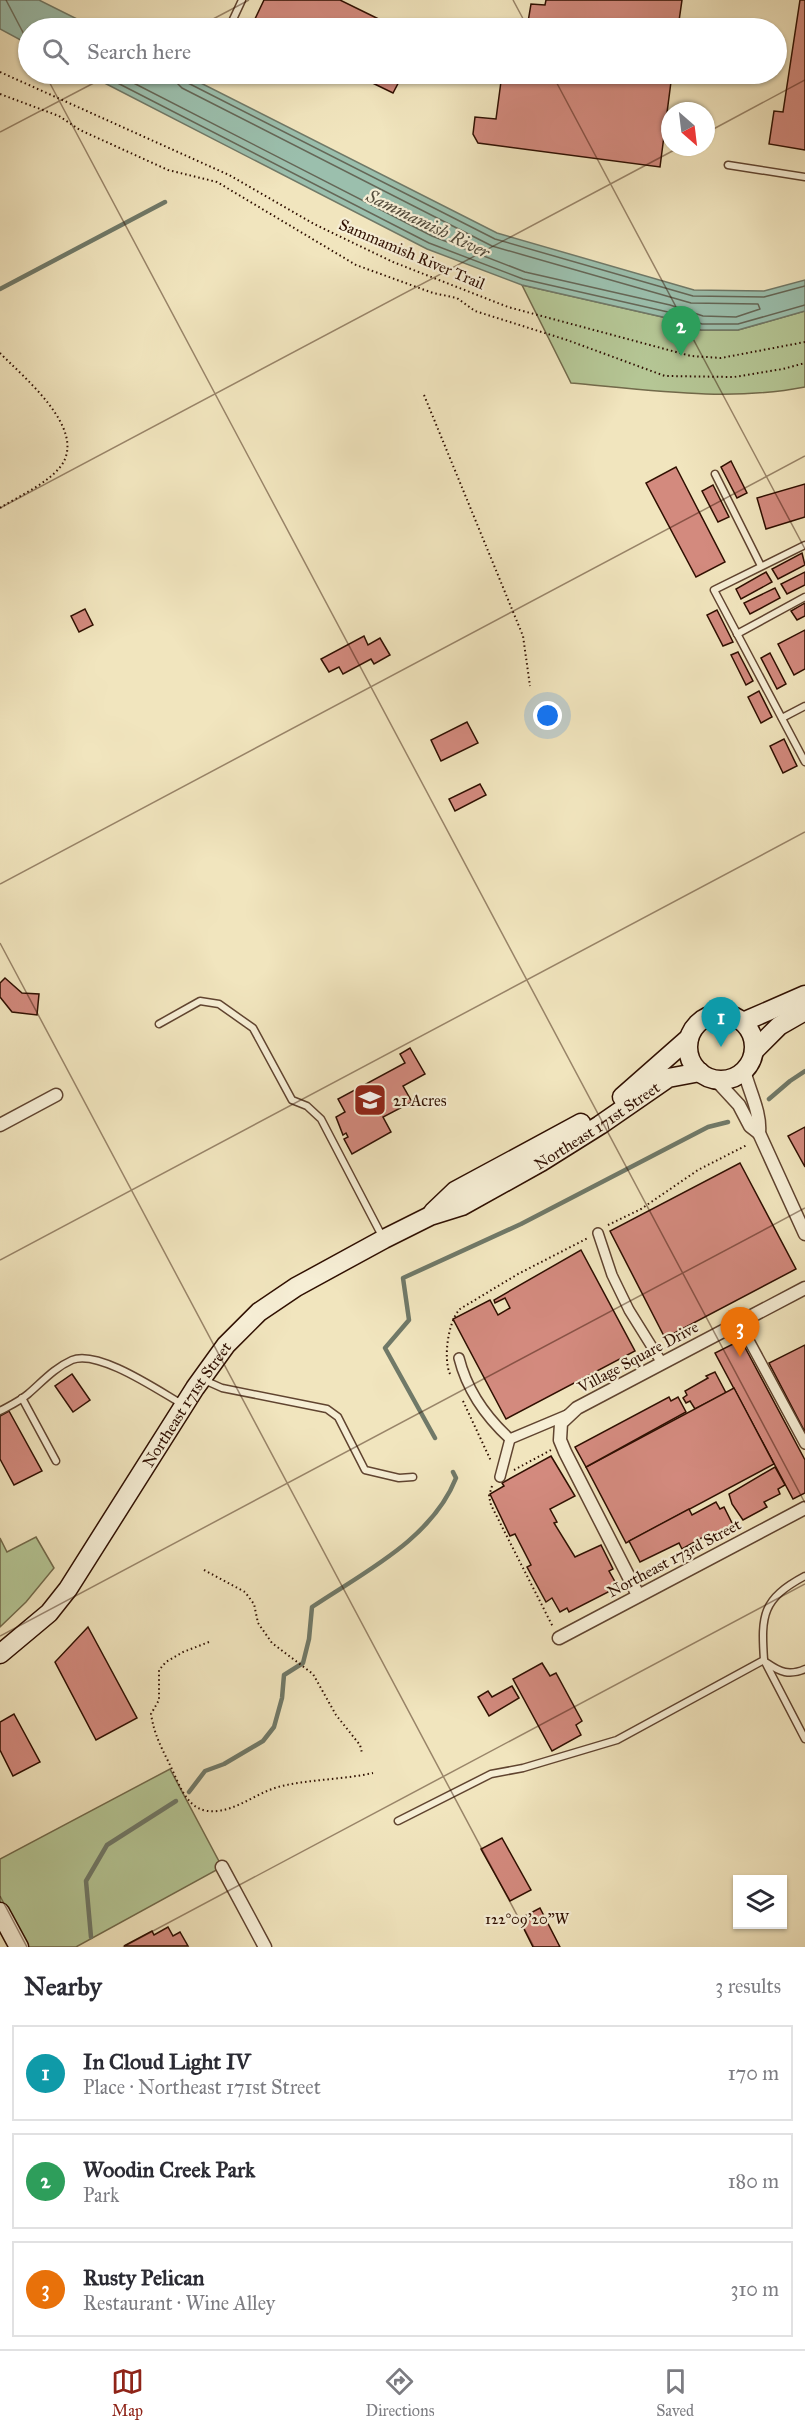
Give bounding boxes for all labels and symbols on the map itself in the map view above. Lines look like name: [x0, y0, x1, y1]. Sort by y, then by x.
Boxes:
north arrow: [661, 102, 715, 156]
water label: Sammamish River: [362, 184, 495, 264]
street label: Sammamish River Trail: [336, 215, 488, 294]
pin: 2: [662, 306, 700, 356]
your location: [533, 701, 562, 730]
pin: 1: [702, 998, 740, 1047]
street label: Northeast 171st Street: [531, 1077, 664, 1173]
school or university icon: 21 Acres: [352, 1082, 388, 1118]
place label: 21 Acres: [393, 1091, 447, 1110]
pin: 3: [720, 1308, 760, 1357]
street label: Village Square Drive: [574, 1317, 702, 1398]
street label: Northeast 171st Street: [138, 1338, 235, 1470]
street label: Northeast 173rd Street: [604, 1515, 744, 1601]
text: 122°09'20"W: [485, 1910, 570, 1928]

